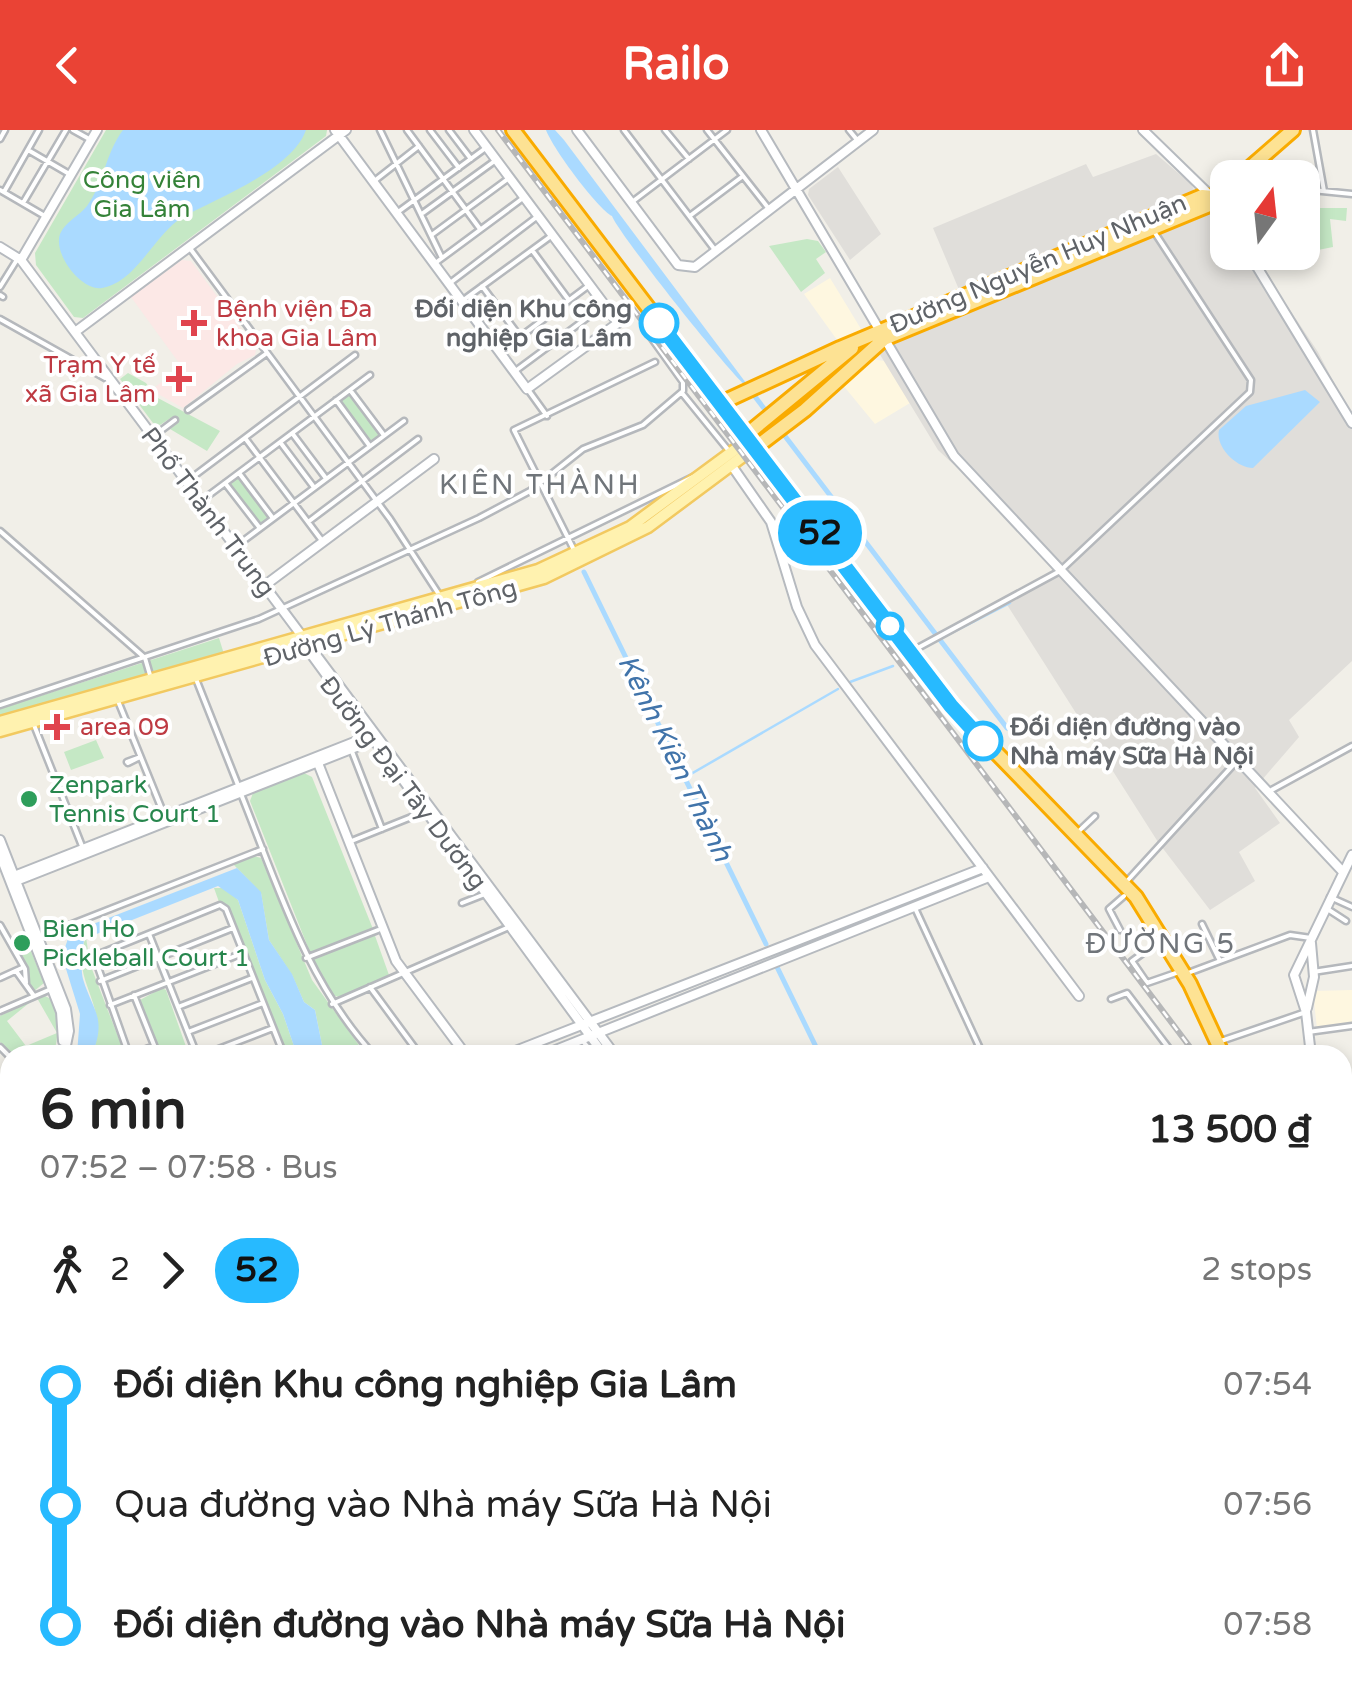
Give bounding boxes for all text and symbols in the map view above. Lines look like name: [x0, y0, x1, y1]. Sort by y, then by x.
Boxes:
icon: back: [40, 38, 95, 93]
text: Railo: [622, 38, 730, 92]
icon: share: [1257, 38, 1312, 93]
north arrow: [1210, 160, 1320, 270]
map controls: [1210, 160, 1320, 270]
park label: Công viên Gia Lâm: [83, 165, 201, 224]
street label: Đường Nguyễn Huy Nhuận: [885, 188, 1191, 340]
place label: Bệnh viện Đa khoa Gia Lâm: [216, 294, 378, 353]
place label: Đối diện Khu công nghiệp Gia Lâm: [414, 294, 632, 353]
marker: Đối diện Khu công nghiệp Gia Lâm: [640, 304, 678, 342]
marker: Bệnh viện Đa khoa Gia Lâm: [181, 310, 207, 336]
place label: Trạm Y tế xã Gia Lâm: [25, 350, 156, 409]
marker: Trạm Y tế xã Gia Lâm: [166, 366, 192, 392]
street label: Phố Thành Trung: [135, 421, 281, 603]
district label: KIÊN THÀNH: [439, 468, 641, 502]
line badge: 52: [775, 500, 865, 566]
text: 52: [798, 512, 842, 554]
street label: Đường Lý Thánh Tông: [260, 572, 520, 674]
unlabelled marker: [877, 613, 903, 639]
water label: Kênh Kiên Thành: [610, 649, 740, 868]
street label: Đường Đại Tây Dương: [313, 670, 493, 896]
place label: area 09: [80, 712, 169, 742]
place label: Đối diện đường vào Nhà máy Sữa Hà Nội: [1009, 712, 1254, 771]
marker: area 09: [44, 714, 70, 740]
marker: Đối diện đường vào Nhà máy Sữa Hà Nội: [964, 722, 1002, 760]
place label: Zenpark Tennis Court 1: [49, 770, 221, 829]
marker: Zenpark Tennis Court 1: [18, 788, 40, 810]
place label: Bien Ho Pickleball Court 1: [42, 914, 250, 973]
district label: ĐƯỜNG 5: [1085, 927, 1237, 961]
marker: Bien Ho Pickleball Court 1: [11, 932, 33, 954]
text: 6 min: [40, 1078, 187, 1144]
text: 13 500 ₫: [1148, 1107, 1312, 1153]
text: 07:52 – 07:58 · Bus: [40, 1149, 338, 1187]
icon: walk: [40, 1243, 95, 1298]
icon: forward: [145, 1243, 200, 1298]
text: 52: [235, 1249, 279, 1291]
text: 2: [110, 1251, 130, 1289]
text: 2 stops: [1201, 1251, 1312, 1289]
text: Đối diện Khu công nghiệp Gia Lâm: [114, 1362, 737, 1408]
text: 07:54: [1223, 1366, 1312, 1404]
text: Qua đường vào Nhà máy Sữa Hà Nội: [114, 1482, 772, 1528]
text: 07:56: [1223, 1486, 1312, 1524]
text: Đối diện đường vào Nhà máy Sữa Hà Nội: [114, 1602, 845, 1648]
text: 07:58: [1223, 1606, 1312, 1644]

